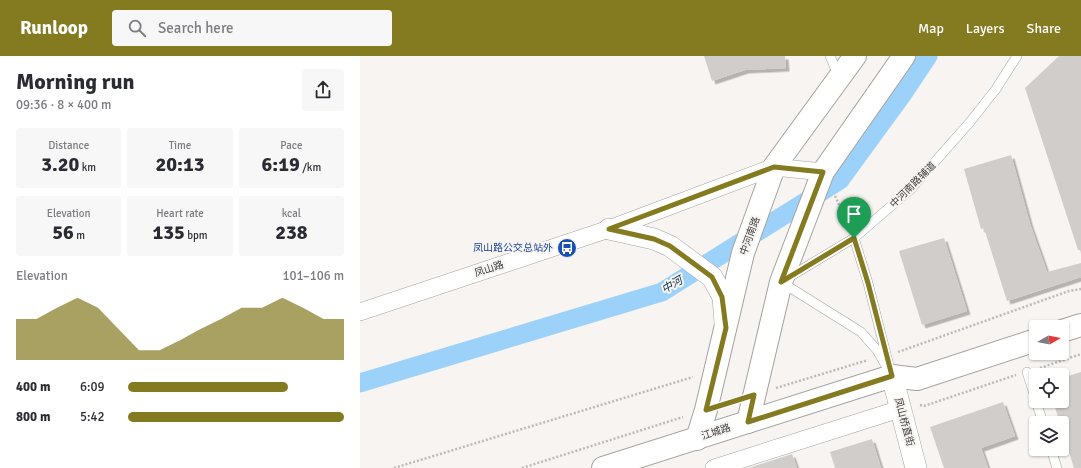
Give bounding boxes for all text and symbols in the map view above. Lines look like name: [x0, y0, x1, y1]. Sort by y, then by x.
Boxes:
search box: [112, 10, 392, 46]
text: Runloop: [20, 16, 88, 40]
icon: search: [126, 17, 148, 39]
text: Search here: [158, 19, 234, 37]
text: Map: [918, 20, 944, 37]
text: Layers: [966, 20, 1005, 37]
text: Share: [1027, 20, 1061, 37]
text: Morning run: [16, 68, 135, 95]
button: share: [302, 69, 344, 111]
text: 09:36 · 8 × 400 m: [16, 97, 111, 113]
text: Distance: [48, 139, 89, 152]
text: Time: [169, 139, 191, 152]
text: Pace: [280, 139, 302, 152]
text: 3.20: [41, 152, 79, 177]
text: 20:13: [155, 152, 205, 177]
text: 6:19: [262, 152, 300, 177]
street label: 中河南路辅道: [888, 160, 938, 210]
text: km: [79, 161, 96, 174]
text: /km: [300, 161, 321, 174]
pin: [837, 197, 871, 238]
icon: arrive: [843, 203, 865, 225]
text: Elevation: [47, 207, 91, 220]
text: Heart rate: [156, 207, 204, 220]
text: kcal: [282, 207, 301, 220]
street label: 中河南路: [738, 215, 762, 257]
text: 56: [52, 220, 74, 245]
text: 135: [152, 220, 185, 245]
text: 238: [275, 220, 308, 245]
text: m: [74, 229, 85, 242]
text: bpm: [185, 229, 208, 242]
bus stop icon: 凤山路公交总站外: [556, 237, 578, 259]
place label: 凤山路公交总站外: [473, 242, 553, 254]
street label: 凤山路: [473, 259, 505, 279]
text: Elevation: [16, 268, 68, 284]
text: 101–106 m: [282, 268, 344, 284]
water label: 中河: [659, 273, 687, 296]
north arrow: [1029, 320, 1069, 360]
map controls: [1029, 320, 1069, 456]
button: locate: [1029, 368, 1069, 408]
text: 400 m: [16, 379, 50, 395]
text: 6:09: [80, 379, 105, 395]
street label: 凤山桥直街: [892, 396, 916, 448]
text: 800 m: [16, 409, 50, 425]
text: 5:42: [80, 409, 105, 425]
button: layers: [1029, 416, 1069, 456]
street label: 江城路: [700, 422, 732, 442]

